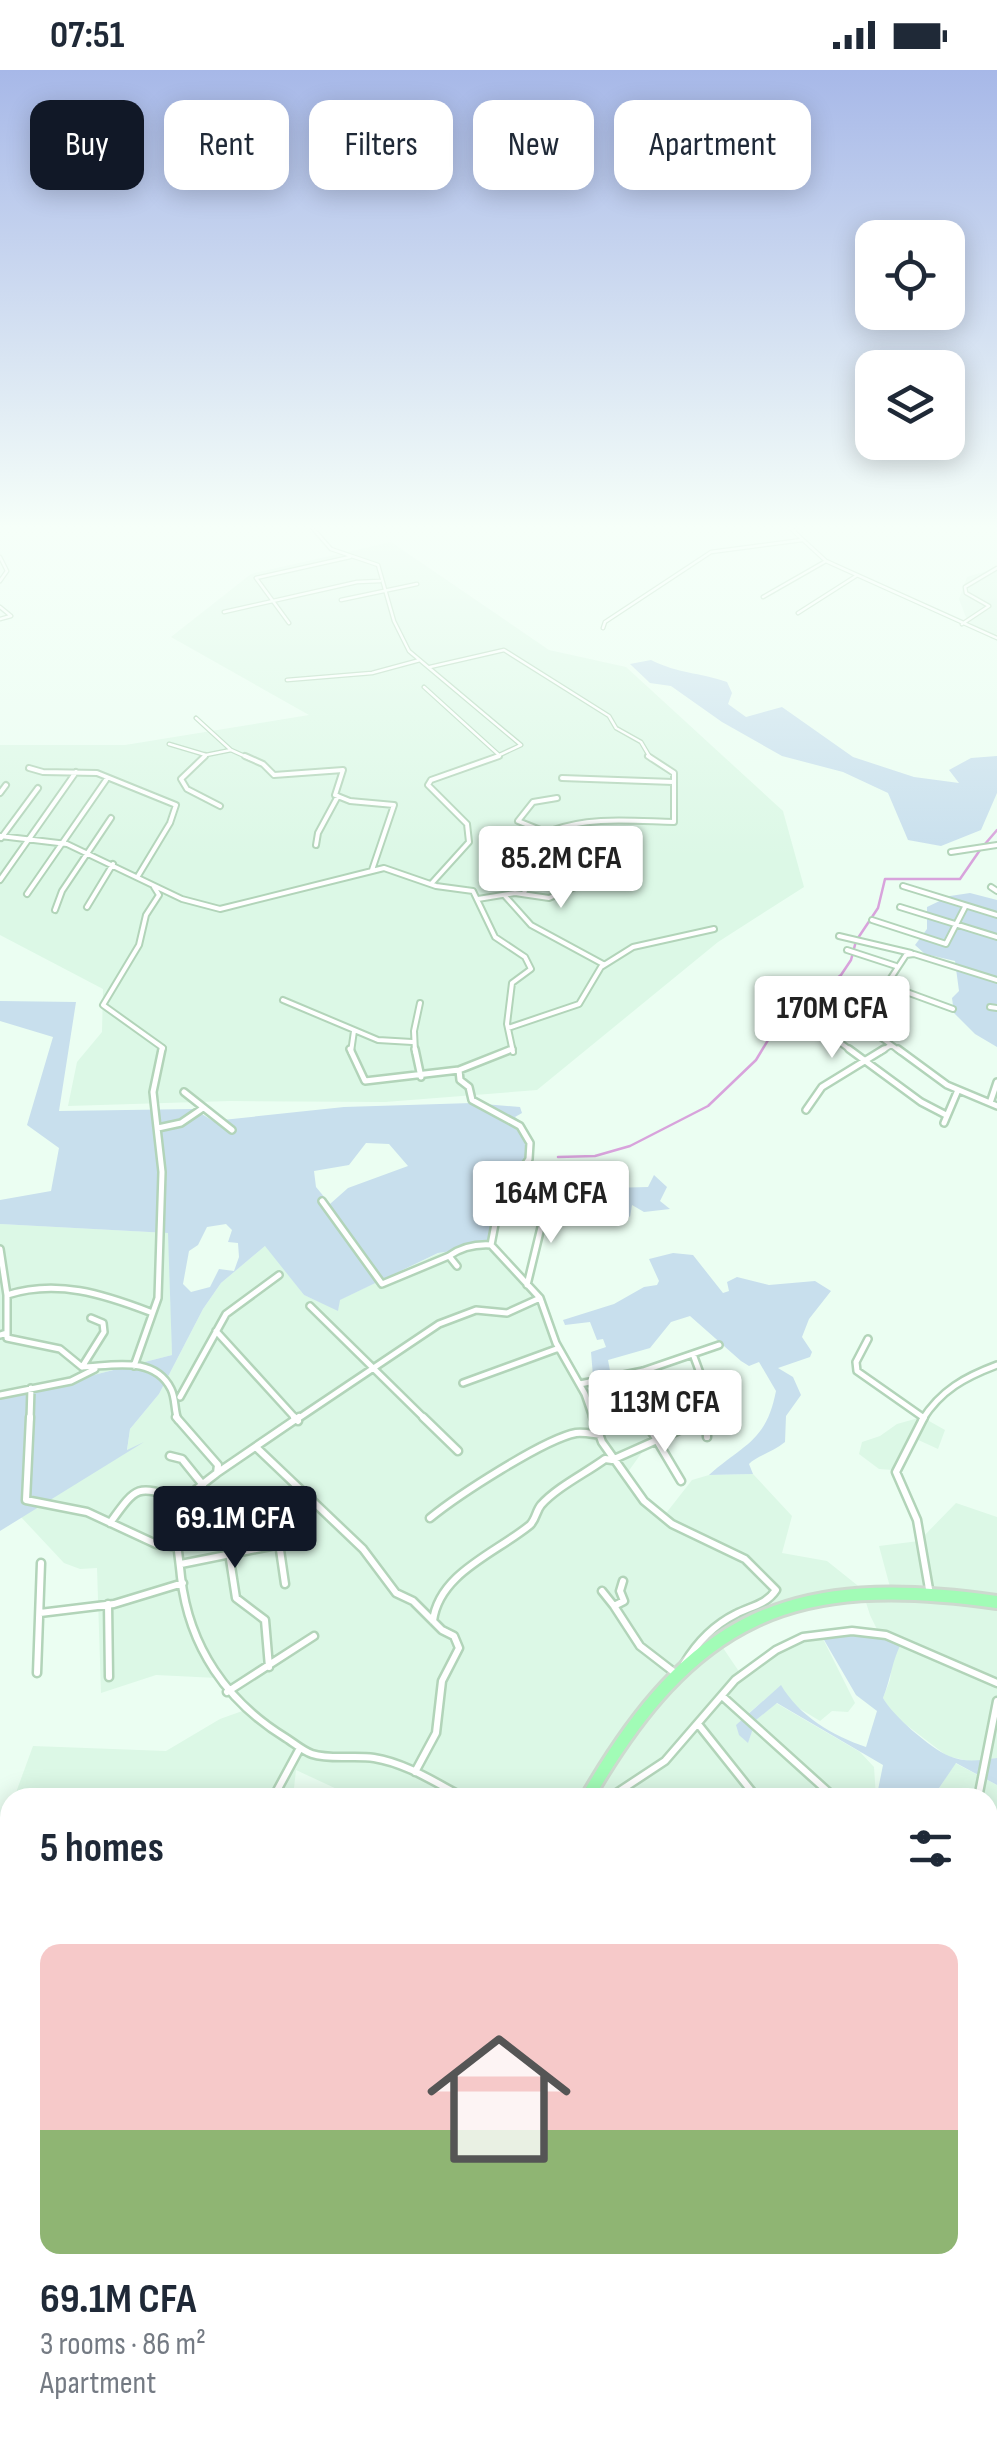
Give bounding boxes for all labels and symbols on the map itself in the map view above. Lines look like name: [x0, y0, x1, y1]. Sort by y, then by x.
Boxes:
pin: 85.2M CFA: [447, 826, 675, 911]
pin: 170M CFA: [729, 976, 935, 1061]
pin: 164M CFA: [448, 1161, 654, 1246]
pin: 113M CFA: [562, 1370, 768, 1455]
pin: 69.1M CFA: [121, 1486, 349, 1571]

